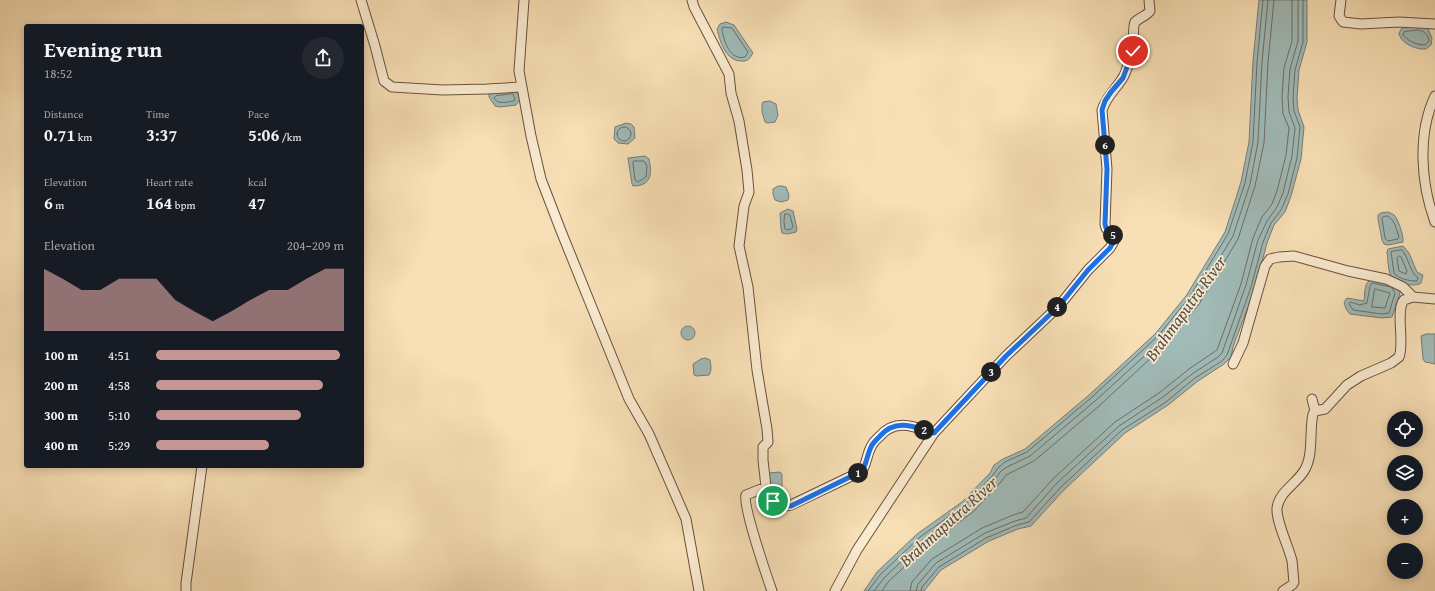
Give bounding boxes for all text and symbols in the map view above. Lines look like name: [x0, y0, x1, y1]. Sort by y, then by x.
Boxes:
text: Evening run: [44, 33, 162, 65]
pin: [1116, 34, 1150, 68]
button: share: [302, 37, 344, 79]
icon: check: [1122, 40, 1144, 62]
text: 18:52: [44, 64, 72, 83]
text: Distance: [44, 106, 83, 122]
text: Time: [146, 106, 169, 122]
text: Pace: [248, 106, 269, 122]
text: 0.71: [44, 122, 75, 147]
text: 3:37: [146, 122, 177, 147]
text: 5:06: [248, 122, 279, 147]
text: km: [75, 129, 92, 145]
text: /km: [279, 129, 301, 145]
pin: 6: [1095, 135, 1115, 155]
text: 6: [1102, 137, 1108, 153]
text: Elevation: [44, 174, 87, 190]
text: Heart rate: [146, 174, 193, 190]
text: kcal: [248, 174, 267, 190]
text: 6: [44, 190, 53, 215]
text: 164: [146, 190, 172, 215]
text: 47: [248, 190, 266, 215]
text: m: [53, 197, 64, 213]
text: bpm: [172, 197, 195, 213]
pin: 5: [1103, 225, 1123, 245]
text: 5: [1110, 227, 1116, 243]
text: Elevation: [44, 236, 95, 255]
text: 204–209 m: [287, 236, 344, 255]
water label: Brahmaputra River: [1138, 250, 1232, 367]
pin: 4: [1047, 297, 1067, 317]
text: 4: [1054, 299, 1060, 315]
text: 100 m: [44, 346, 78, 365]
text: 4:51: [108, 346, 130, 365]
pin: 3: [981, 362, 1001, 382]
text: 3: [988, 364, 994, 380]
text: 200 m: [44, 376, 78, 395]
text: 4:58: [108, 376, 130, 395]
text: 300 m: [44, 406, 78, 425]
text: 5:10: [108, 406, 130, 425]
map controls: [1387, 411, 1423, 579]
button: locate: [1387, 411, 1423, 447]
pin: 2: [914, 420, 934, 440]
text: 2: [921, 422, 927, 438]
text: 400 m: [44, 436, 78, 455]
text: 5:29: [108, 436, 130, 455]
button: layers: [1387, 455, 1423, 491]
pin: 1: [848, 463, 868, 483]
text: 1: [855, 465, 861, 481]
water label: Brahmaputra River: [893, 470, 1003, 573]
pin: [756, 484, 790, 518]
icon: arrive: [762, 490, 784, 512]
button: +: [1387, 499, 1423, 535]
button: −: [1387, 543, 1423, 579]

